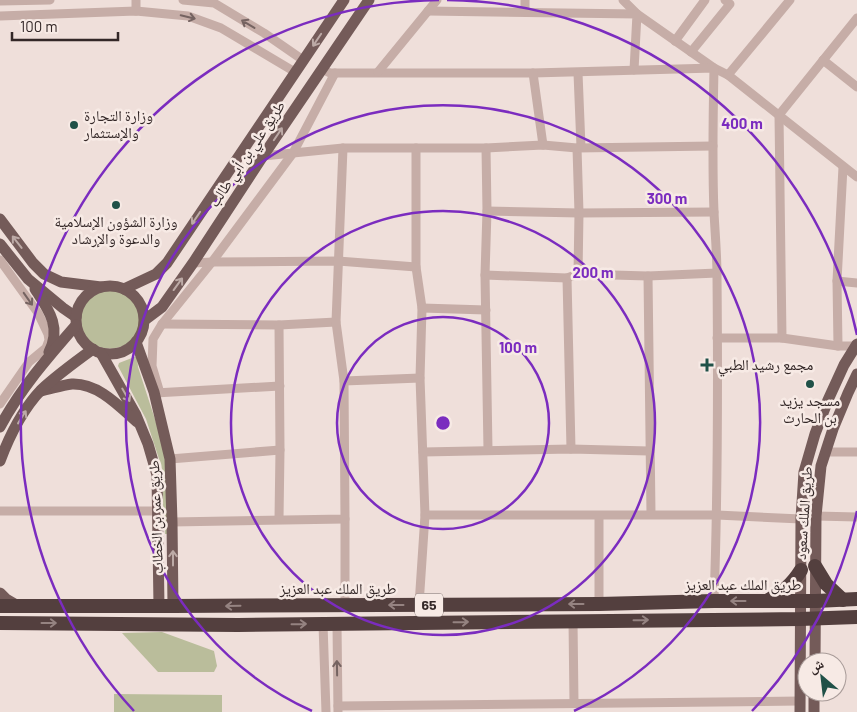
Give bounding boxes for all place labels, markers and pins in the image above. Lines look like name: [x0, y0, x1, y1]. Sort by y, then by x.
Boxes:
place label: وزارة التجارة والإستثمار: [83, 106, 153, 142]
marker: وزارة التجارة والإستثمار: [68, 119, 80, 131]
marker: وزارة الشؤون الإسلامية والدعوة والإرشاد: [110, 199, 122, 211]
place label: وزارة الشؤون الإسلامية والدعوة والإرشاد: [54, 212, 178, 248]
place label: مجمع رشيد الطبي: [718, 355, 813, 377]
marker: مجمع رشيد الطبي: [700, 358, 714, 372]
marker: مسجد يزيد بن الحارث: [804, 378, 816, 390]
place label: مسجد يزيد بن الحارث: [780, 391, 840, 428]
centre of rings: [434, 414, 452, 432]

